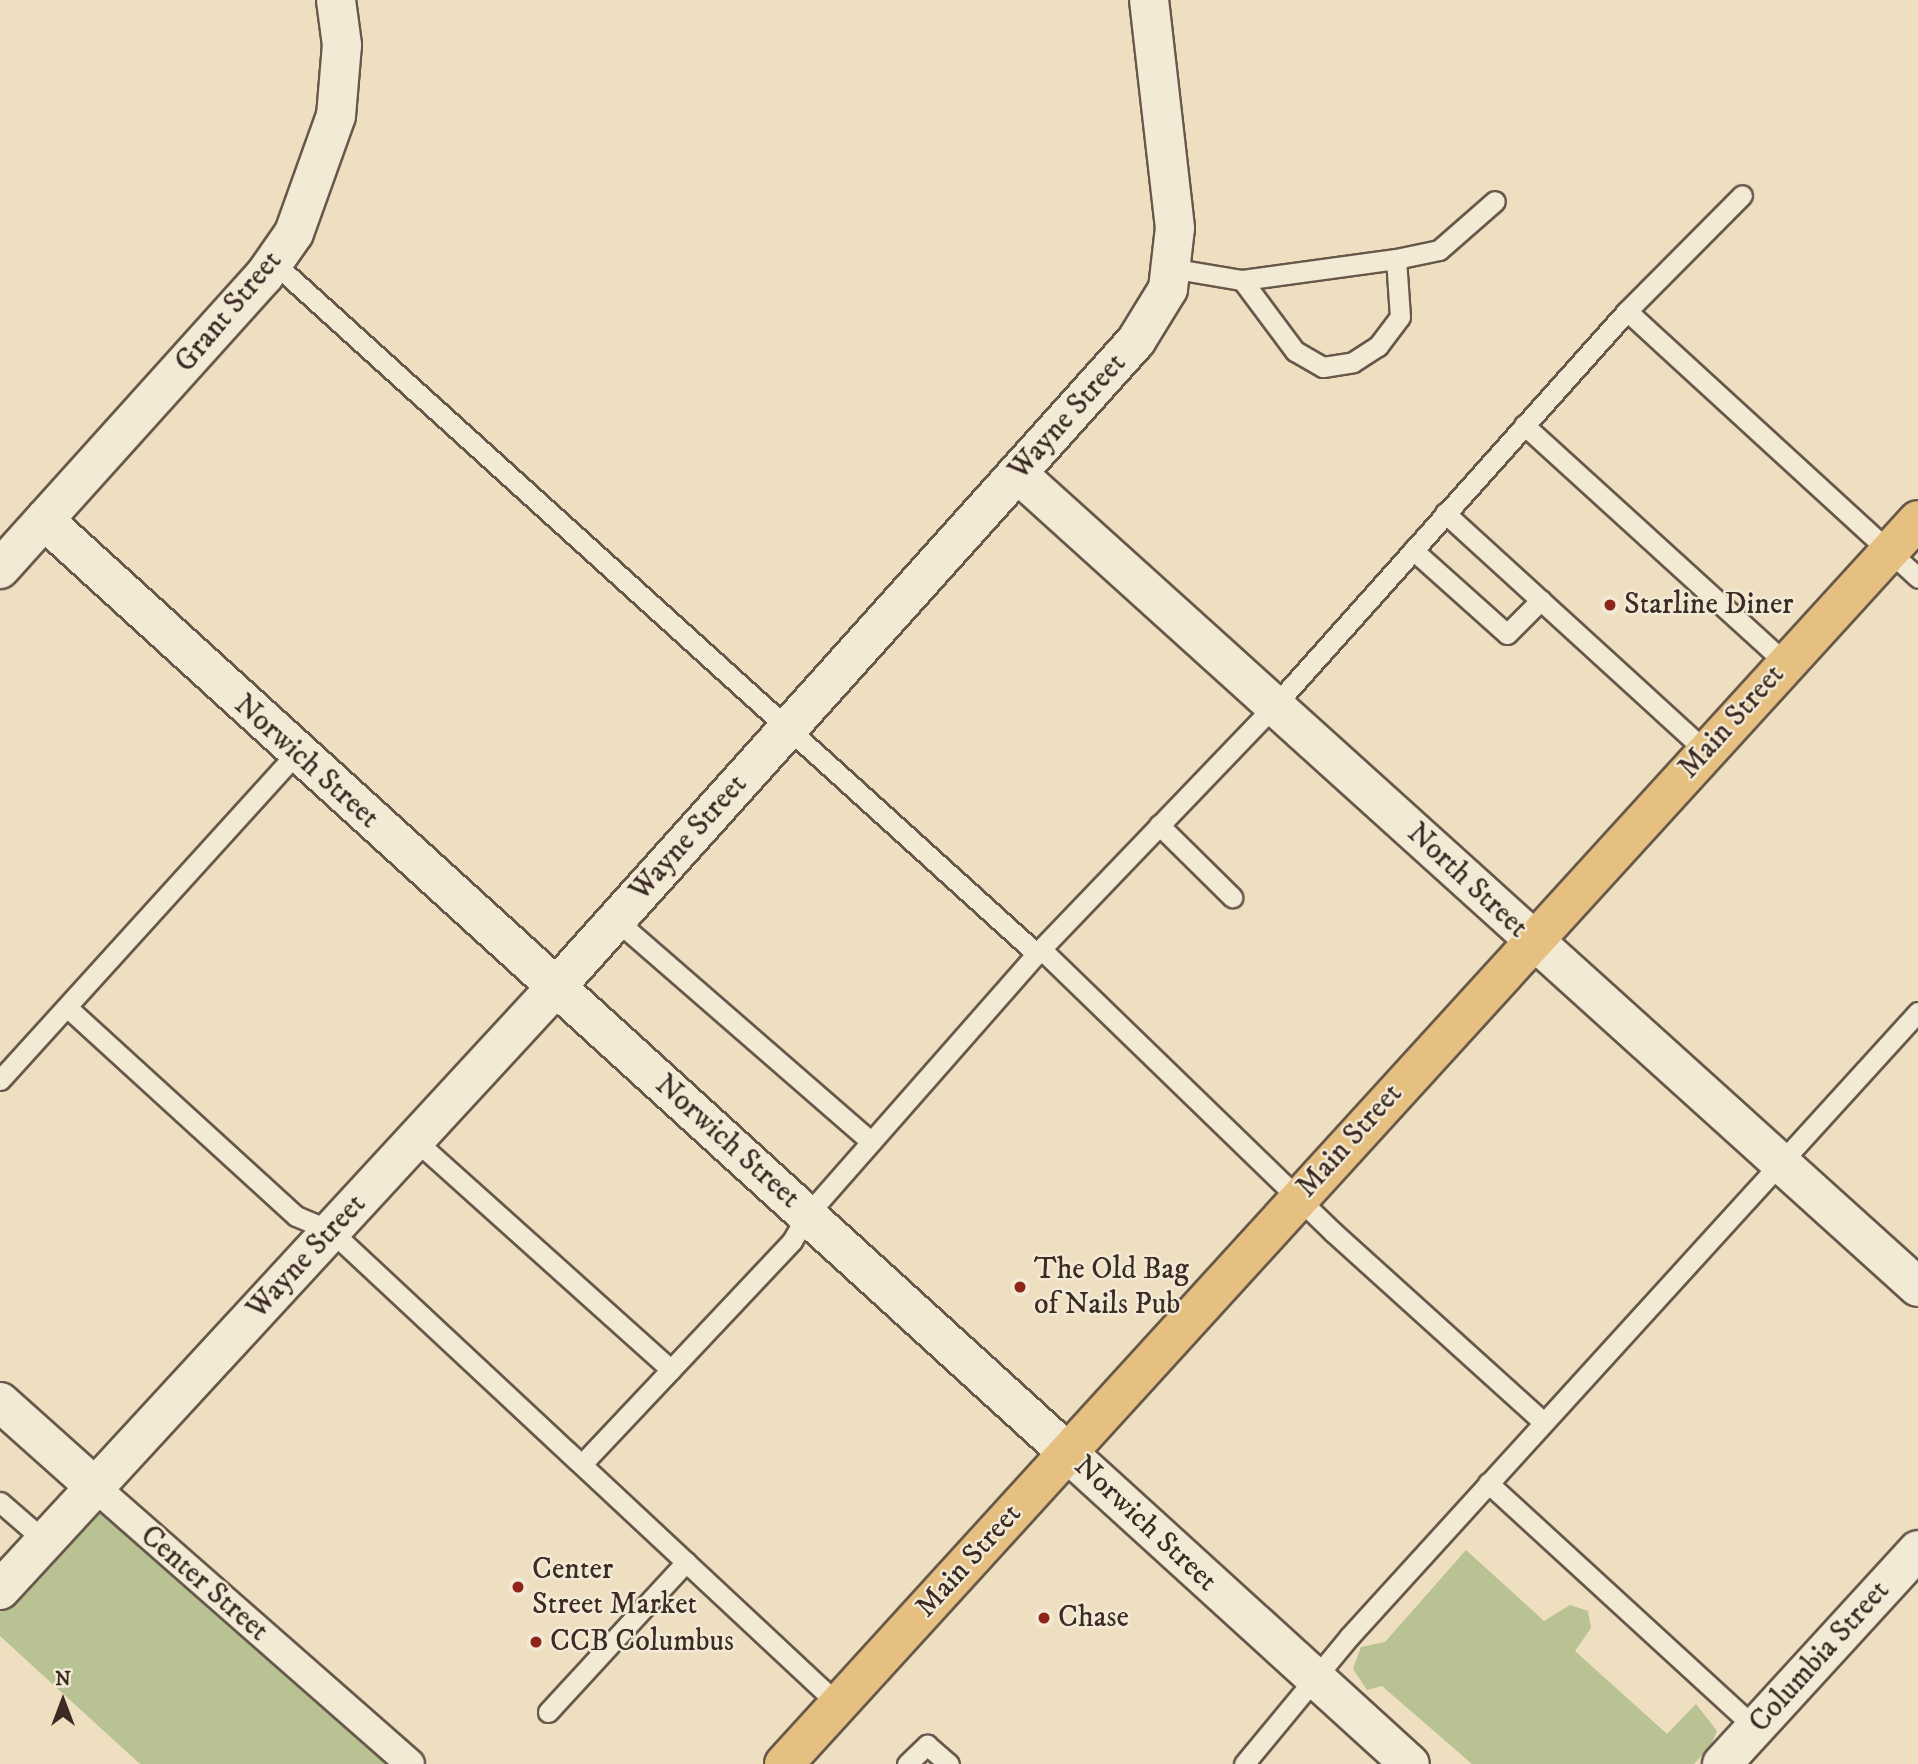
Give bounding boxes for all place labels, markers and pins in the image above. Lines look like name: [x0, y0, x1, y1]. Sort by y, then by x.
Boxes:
place label: Starline Diner: [1624, 587, 1793, 623]
marker: Starline Diner: [1602, 597, 1618, 613]
place label: The Old Bag of Nails Pub: [1034, 1252, 1189, 1322]
marker: The Old Bag of Nails Pub: [1012, 1279, 1028, 1295]
place label: Center Street Market: [532, 1552, 697, 1622]
marker: Center Street Market: [510, 1579, 526, 1595]
place label: Chase: [1058, 1600, 1129, 1636]
marker: Chase: [1036, 1610, 1052, 1626]
place label: CCB Columbus: [550, 1624, 734, 1660]
marker: CCB Columbus: [528, 1634, 544, 1650]

